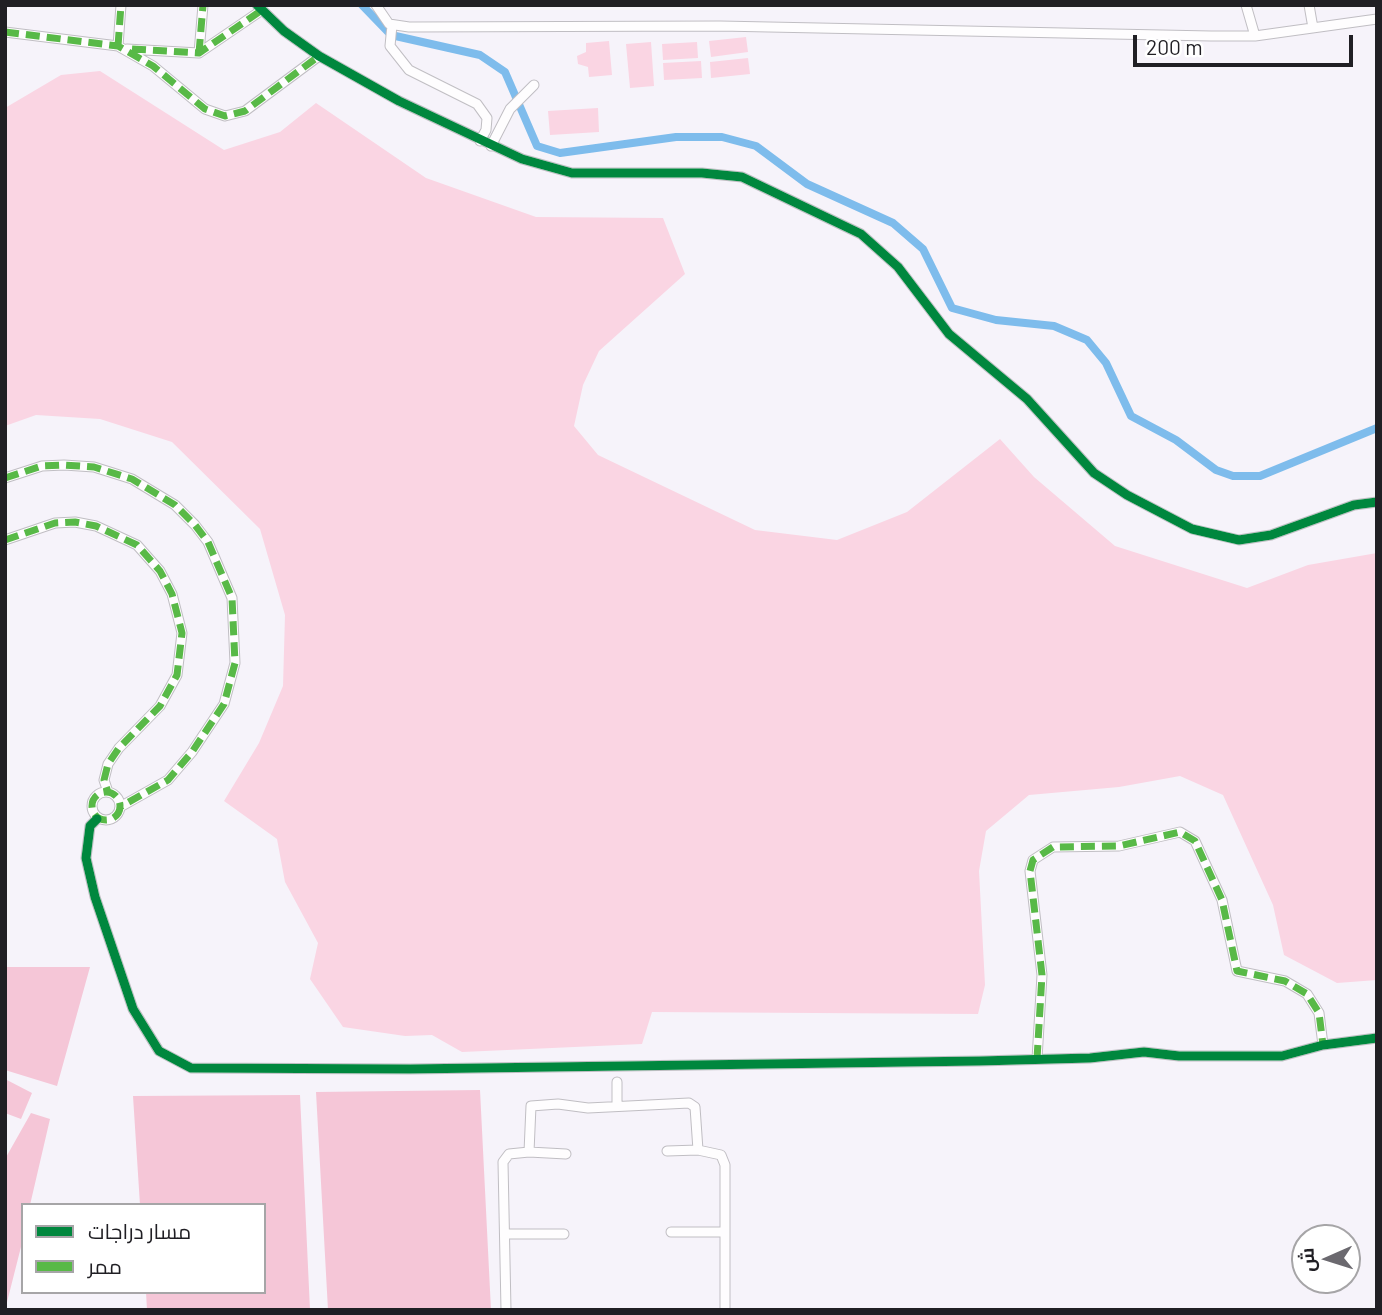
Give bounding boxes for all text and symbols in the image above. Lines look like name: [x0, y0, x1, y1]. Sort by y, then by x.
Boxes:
scale bar: [1137, 21, 1358, 65]
text: 200 m: [1146, 34, 1203, 59]
legend: [21, 1203, 266, 1294]
text: مسار دراجات: [88, 1218, 191, 1243]
north arrow: [1291, 1224, 1361, 1294]
text: ش: [1294, 1247, 1319, 1273]
text: ممر: [88, 1253, 122, 1278]

